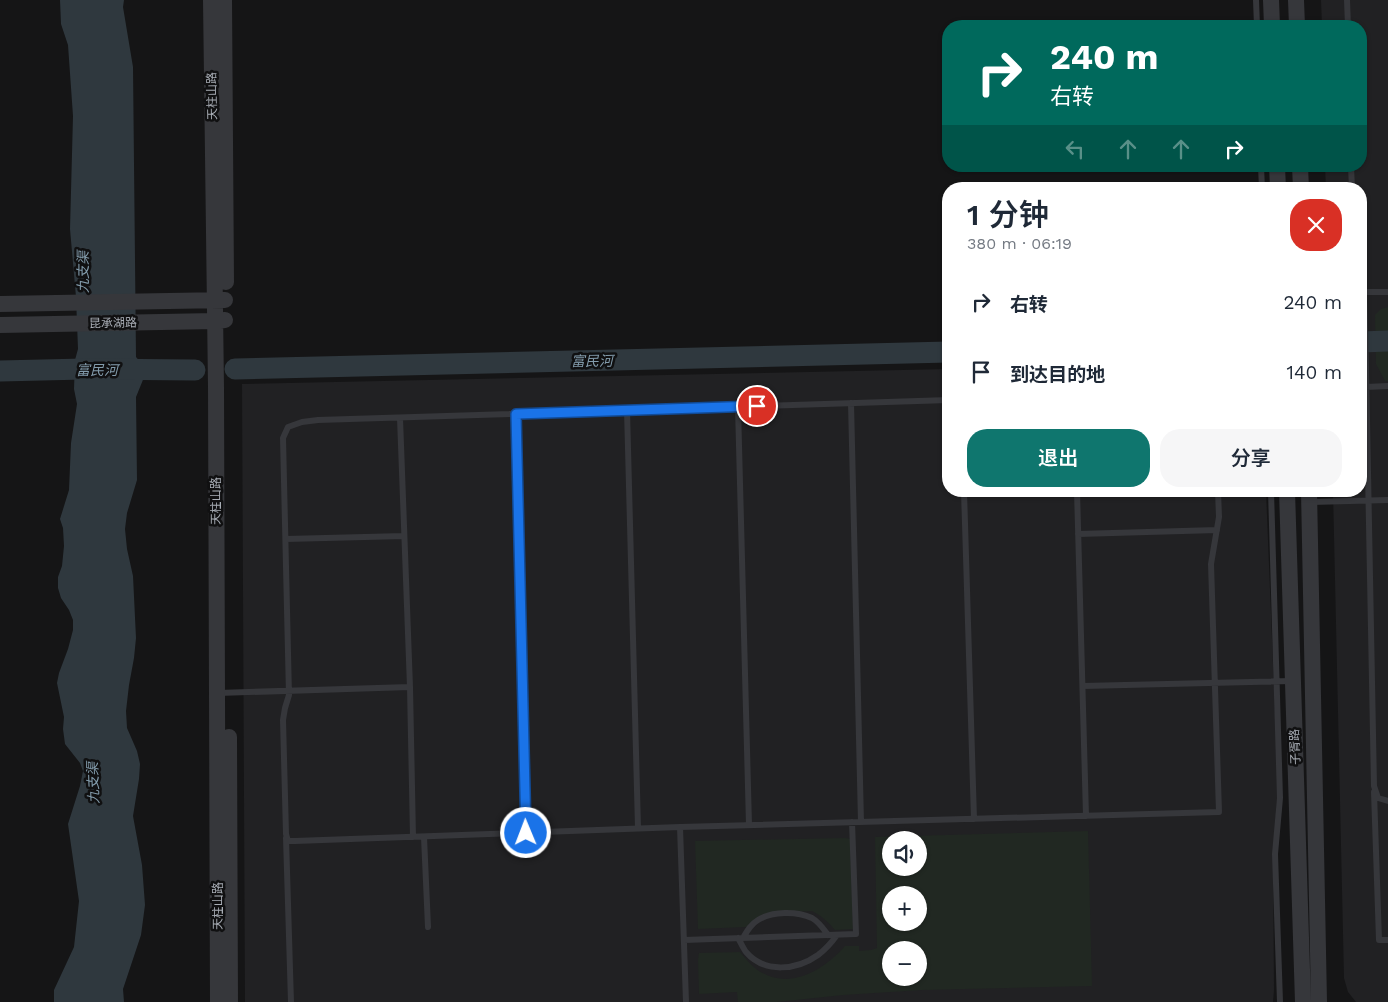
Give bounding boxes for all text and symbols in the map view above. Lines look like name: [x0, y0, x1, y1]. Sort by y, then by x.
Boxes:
text: 240 m: [1050, 36, 1159, 78]
icon: right: [967, 40, 1032, 105]
street label: 天柱山路: [205, 72, 219, 120]
text: 右转: [1050, 84, 1094, 109]
icon: left: [1061, 135, 1089, 163]
icon: ahead: [1114, 135, 1142, 163]
icon: ahead: [1167, 135, 1195, 163]
icon: right: [1220, 135, 1248, 163]
text: 1 分钟: [967, 197, 1049, 232]
button: close: [1290, 199, 1342, 251]
text: 380 m · 06:19: [967, 234, 1072, 253]
water label: 九支渠: [75, 249, 91, 293]
icon: right: [967, 288, 995, 316]
text: 240 m: [1283, 291, 1342, 314]
text: 右转: [1010, 293, 1048, 316]
street label: 昆承湖路: [89, 316, 137, 330]
water label: 富民河: [571, 353, 616, 369]
icon: arrive: [967, 358, 995, 386]
text: 140 m: [1287, 361, 1342, 384]
water label: 富民河: [76, 362, 121, 378]
text: 到达目的地: [1010, 363, 1105, 386]
pin: [736, 385, 778, 427]
icon: arrive: [743, 392, 771, 420]
button: 退出: [967, 429, 1150, 487]
button: 分享: [1160, 429, 1342, 487]
street label: 天柱山路: [209, 477, 223, 525]
street label: 子胥路: [1287, 729, 1303, 765]
water label: 九支渠: [84, 760, 102, 804]
position arrow: [499, 806, 551, 858]
map controls: [882, 831, 927, 986]
button: sound: [882, 831, 927, 876]
street label: 天柱山路: [211, 882, 225, 930]
button: +: [882, 886, 927, 931]
button: −: [882, 941, 927, 986]

